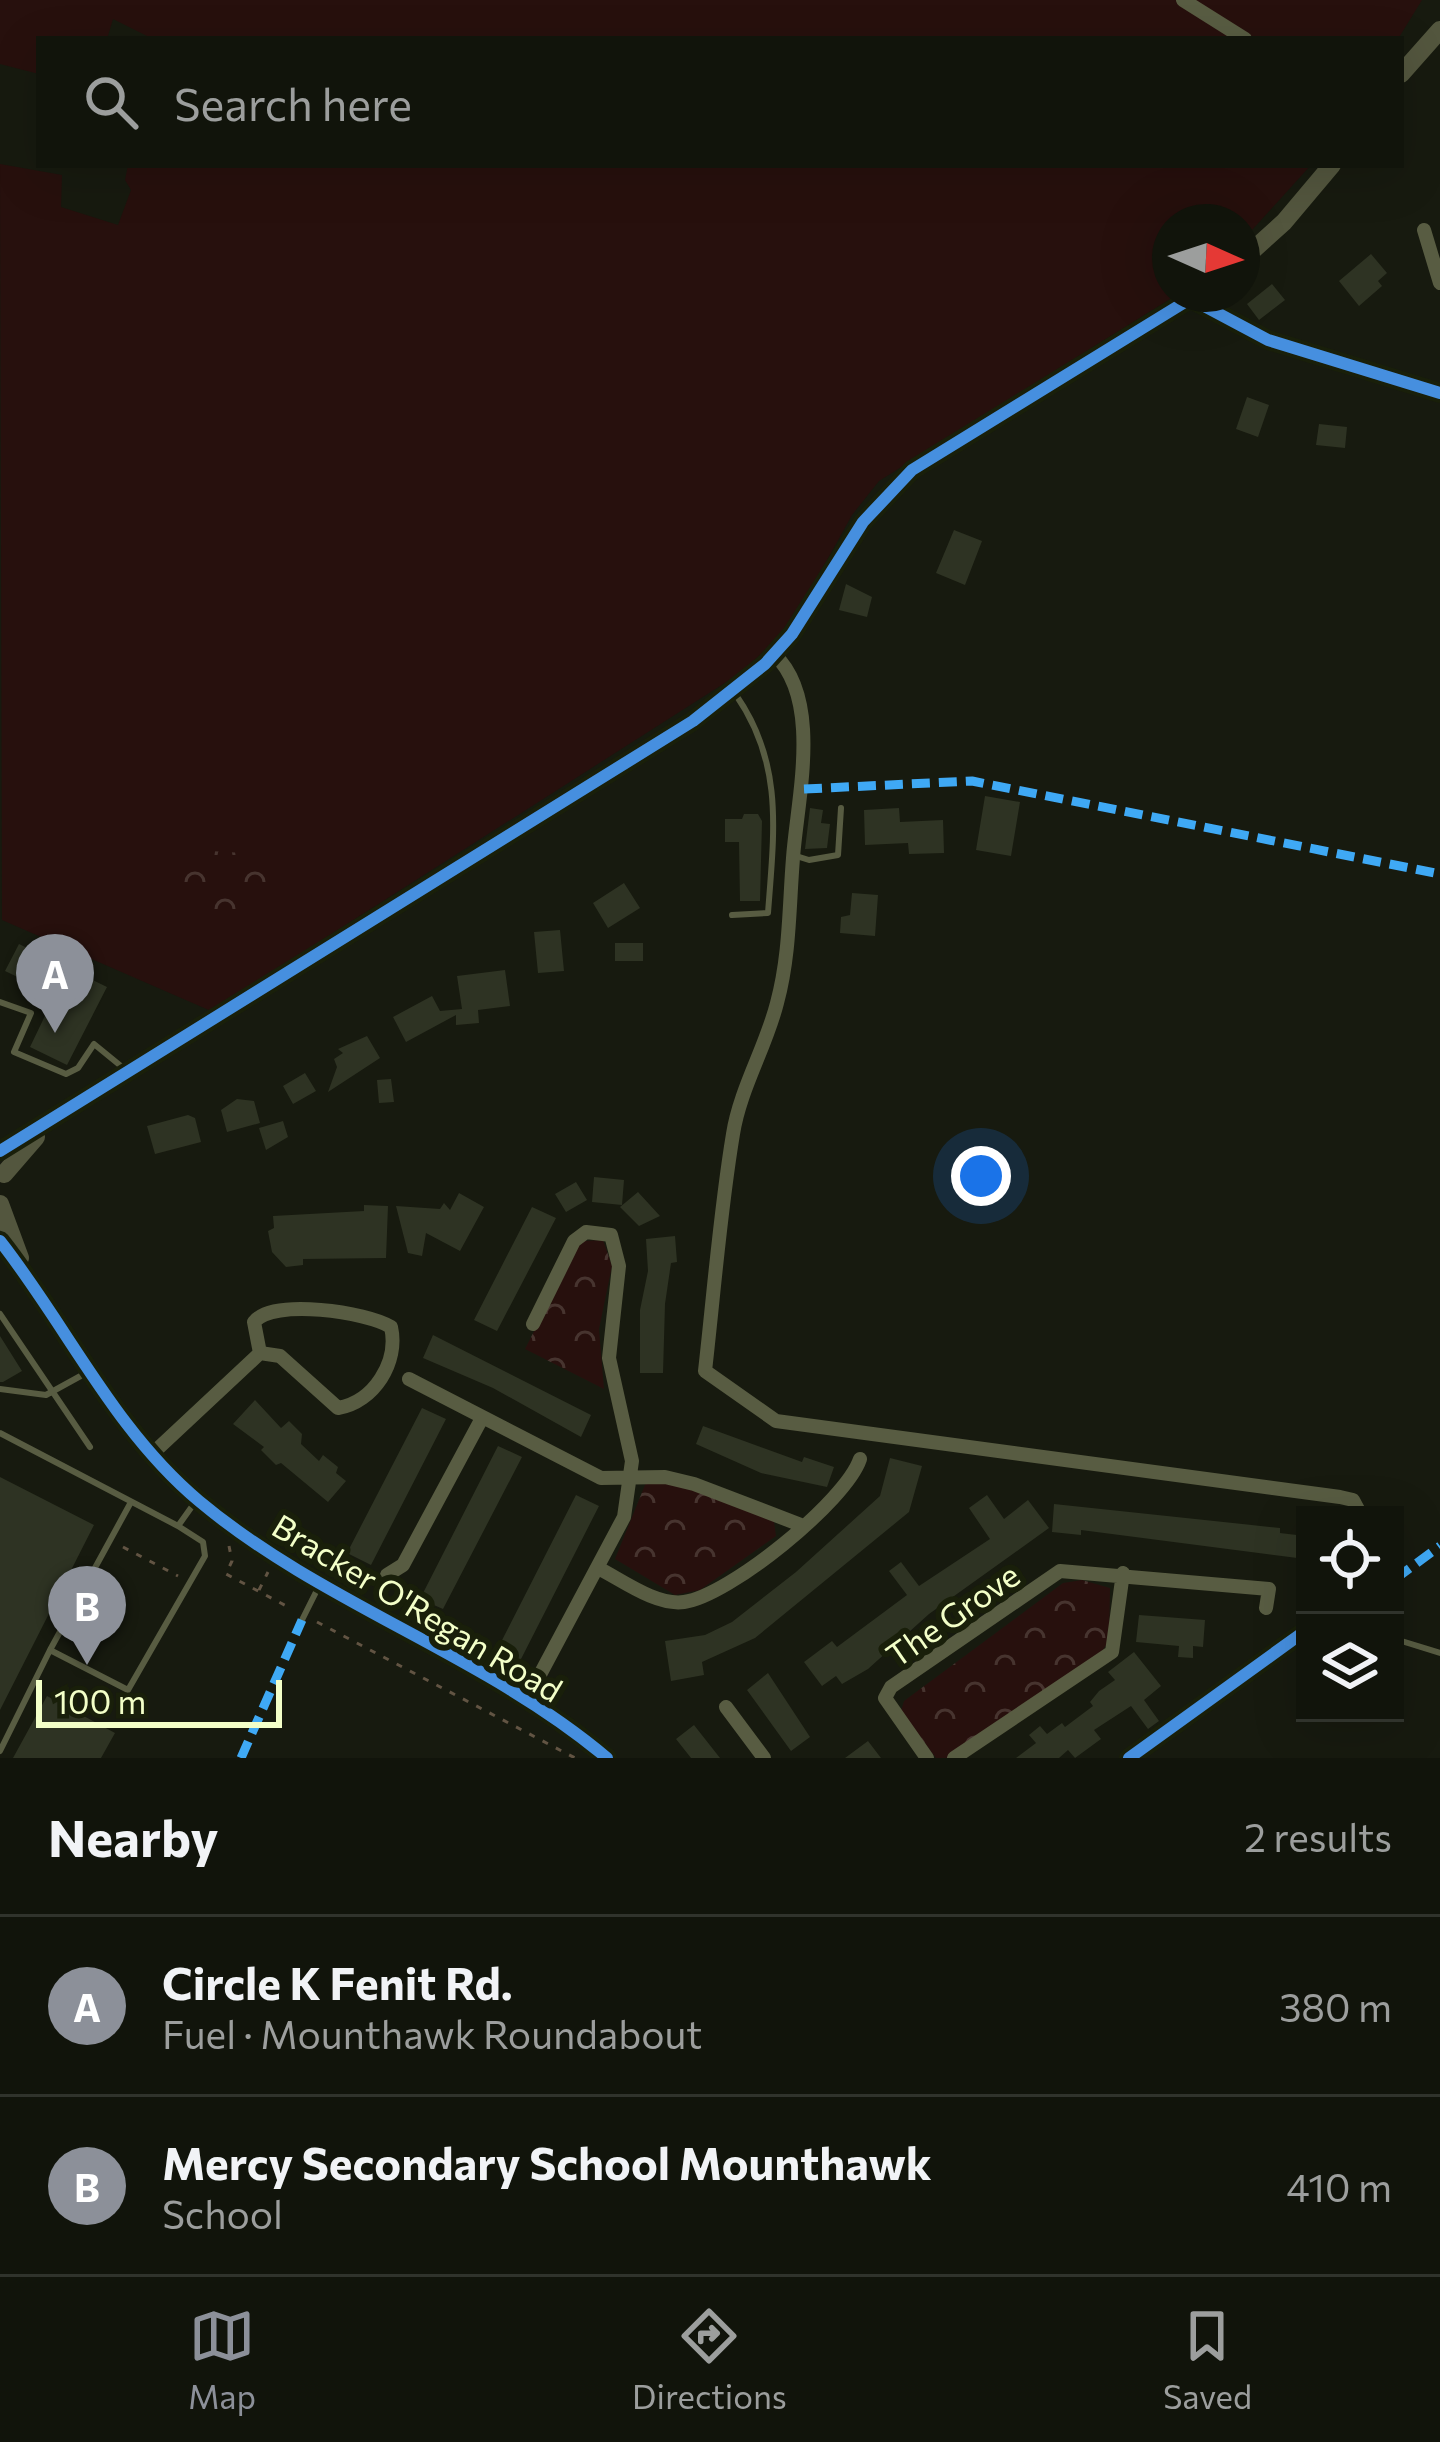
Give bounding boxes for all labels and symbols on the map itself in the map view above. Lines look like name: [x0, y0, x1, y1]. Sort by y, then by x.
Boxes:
north arrow: [1152, 204, 1260, 312]
pin: A: [16, 934, 94, 1033]
your location: [951, 1146, 1011, 1206]
street label: Bracker O'Regan Road: [266, 1504, 570, 1710]
street label: The Grove: [877, 1553, 1027, 1675]
pin: B: [48, 1566, 126, 1665]
scale bar: [36, 1674, 282, 1727]

